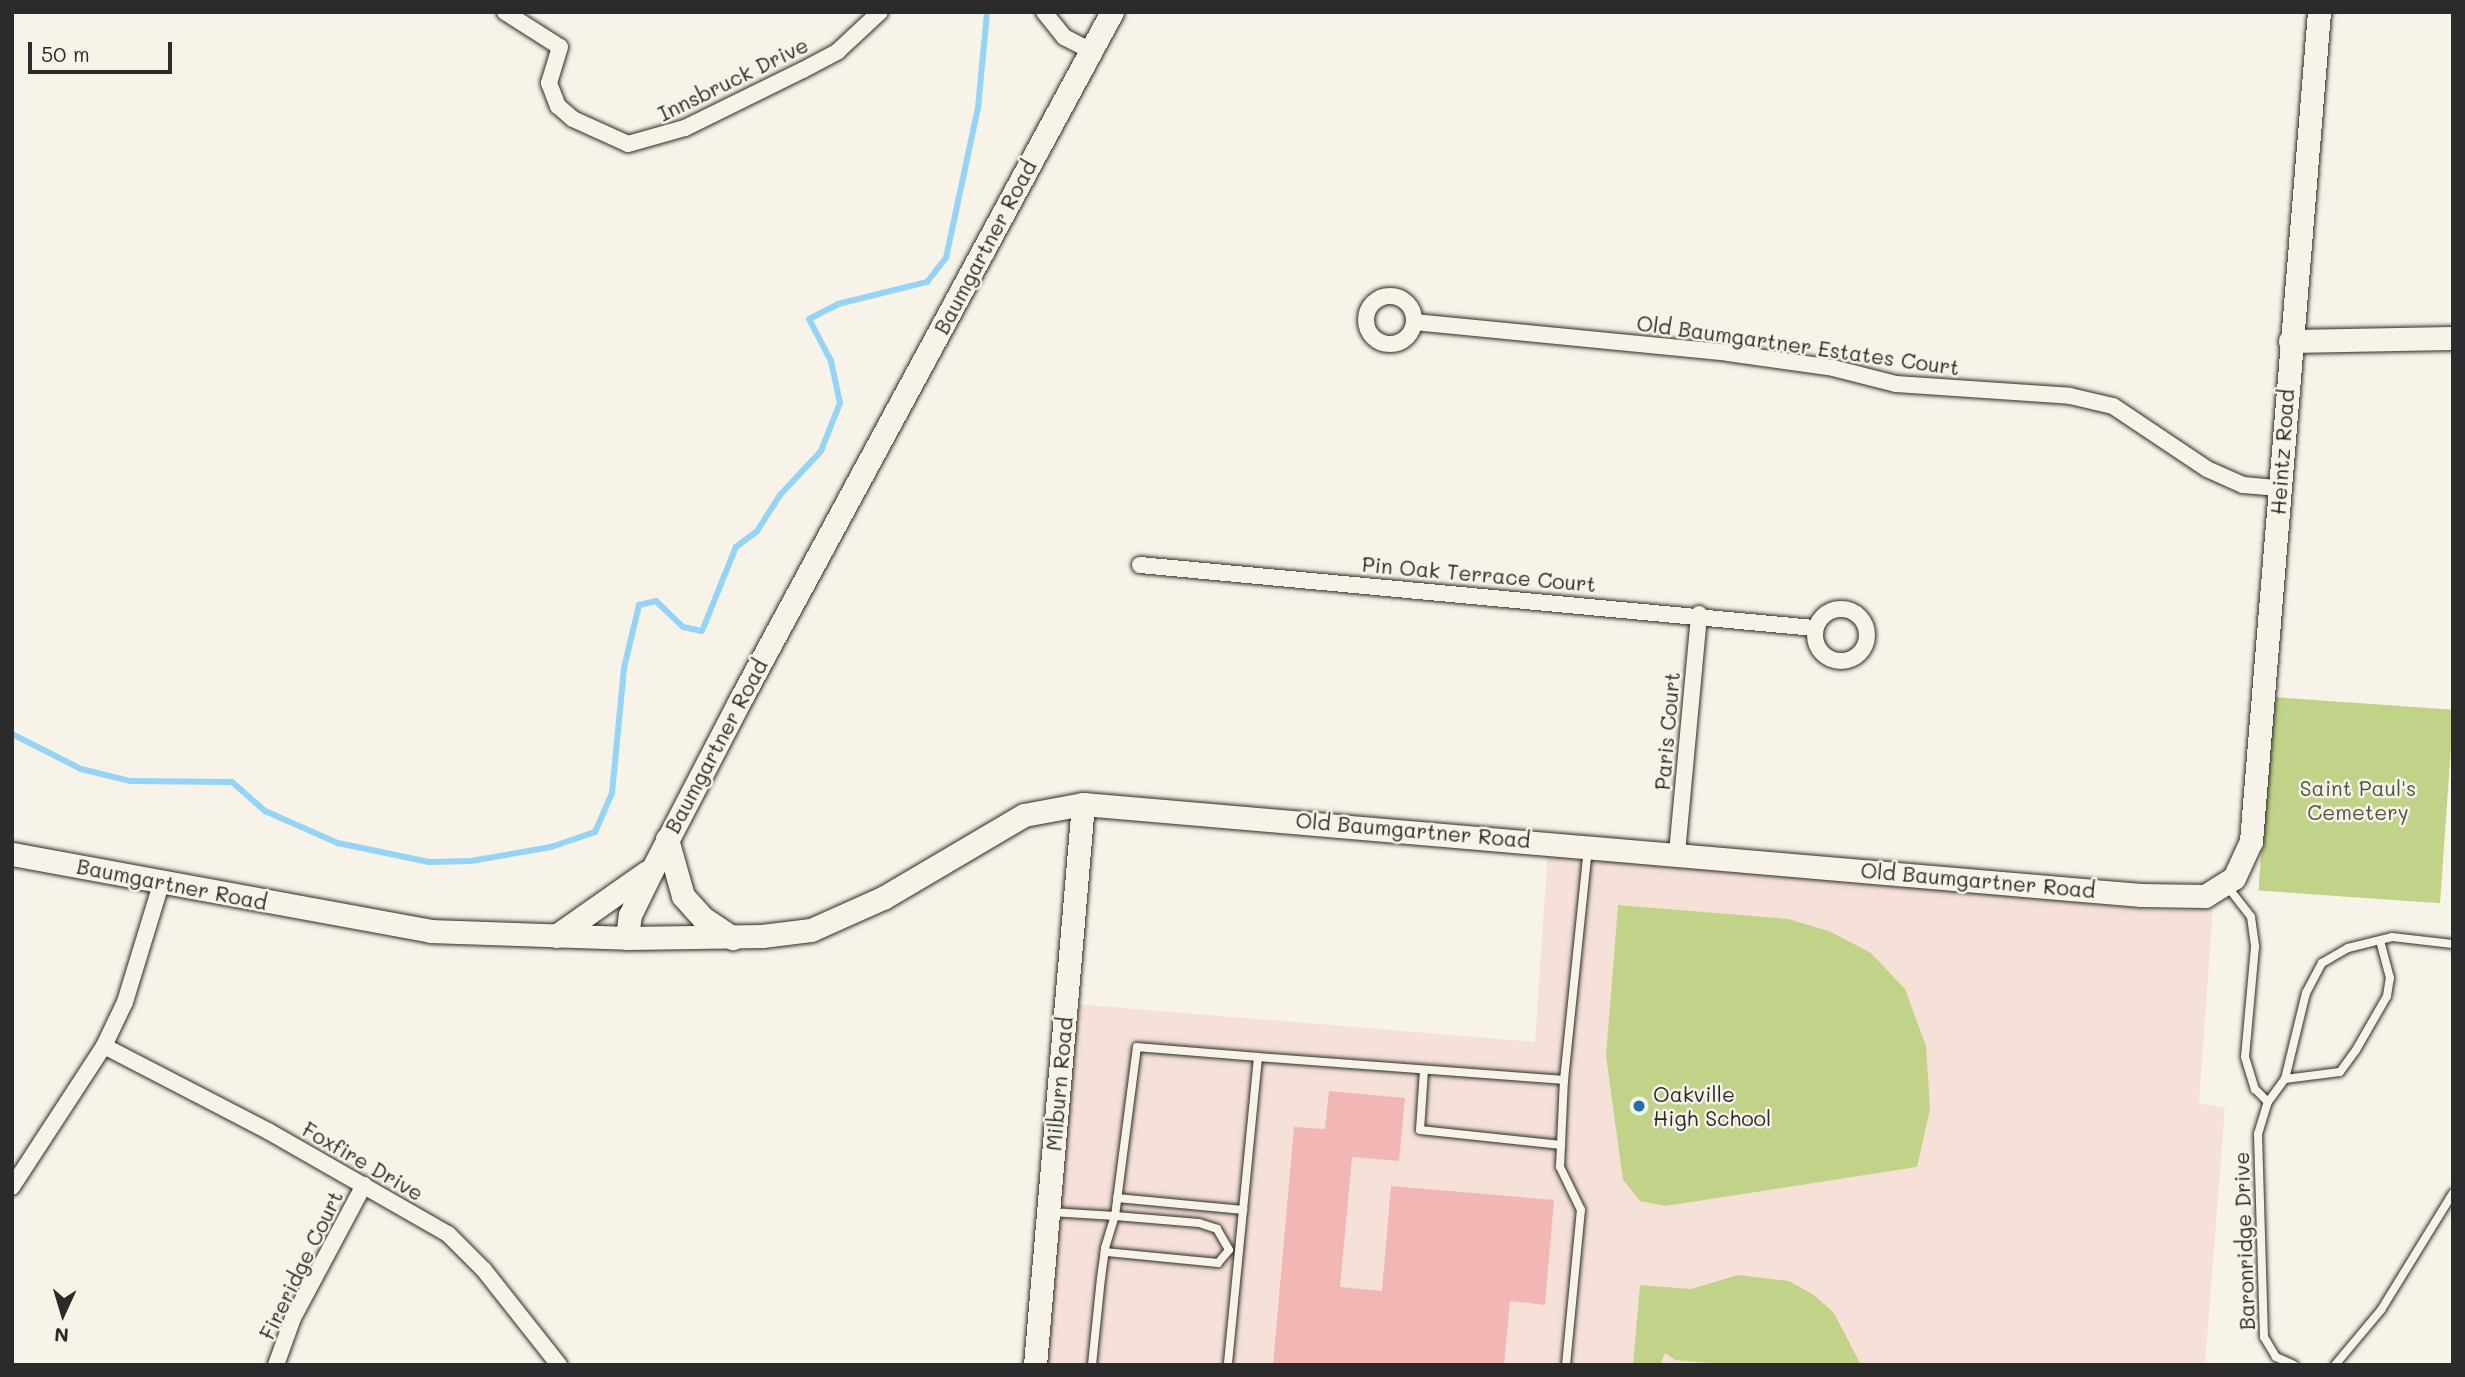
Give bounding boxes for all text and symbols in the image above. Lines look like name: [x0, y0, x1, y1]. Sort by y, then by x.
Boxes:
scale bar: [32, 28, 175, 72]
street label: Innsbruck Drive: [654, 32, 812, 126]
text: 50 m: [41, 40, 90, 67]
street label: Baumgartner Road: [928, 156, 1042, 338]
street label: Old Baumgartner Estates Court: [1635, 310, 1961, 380]
street label: Heintz Road: [2265, 388, 2299, 516]
street label: Pin Oak Terrace Court: [1361, 551, 1597, 597]
street label: Baumgartner Road: [659, 655, 773, 837]
street label: Paris Court: [1649, 671, 1685, 791]
park label: Saint Paul's Cemetery: [2300, 775, 2416, 825]
street label: Old Baumgartner Road: [1295, 807, 1531, 853]
street label: Baumgartner Road: [75, 853, 269, 915]
street label: Old Baumgartner Road: [1860, 857, 2096, 903]
street label: Milburn Road: [1041, 1016, 1077, 1152]
place label: Oakville High School: [1653, 1081, 1771, 1131]
marker: Oakville High School: [1631, 1098, 1647, 1114]
street label: Foxfire Drive: [298, 1116, 428, 1206]
street label: Baronridge Drive: [2228, 1151, 2260, 1331]
street label: Fireridge Court: [254, 1186, 348, 1344]
north arrow: [28, 1279, 98, 1349]
text: N: [53, 1322, 70, 1348]

